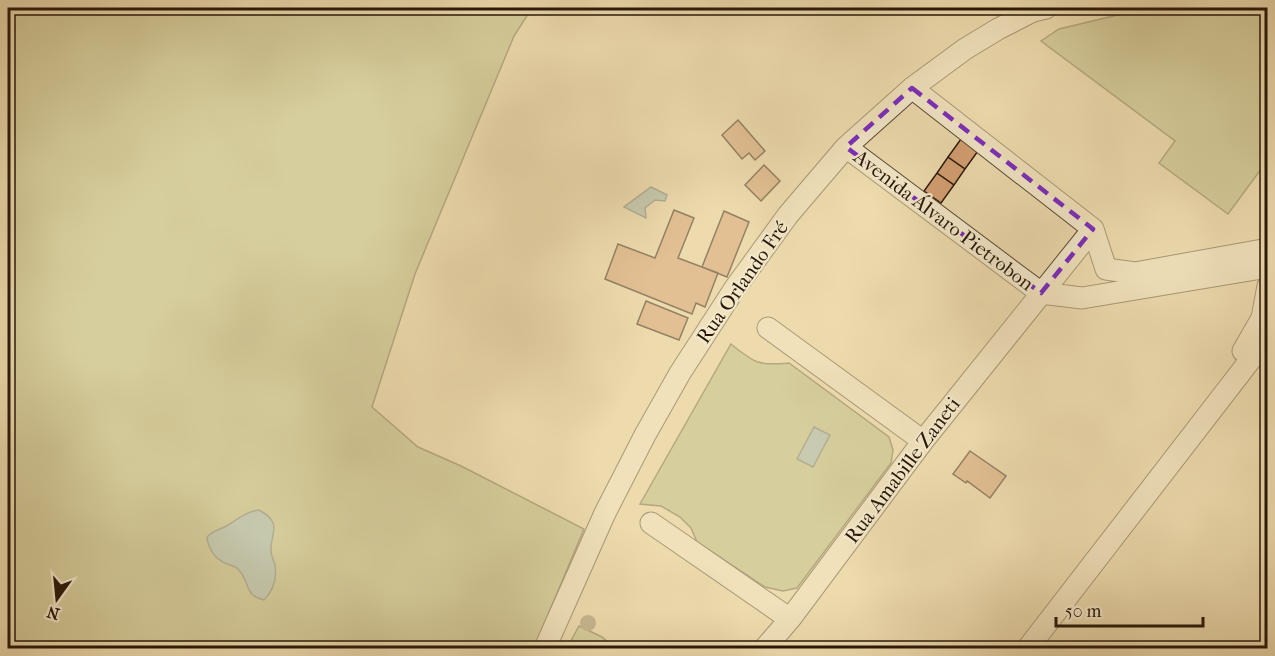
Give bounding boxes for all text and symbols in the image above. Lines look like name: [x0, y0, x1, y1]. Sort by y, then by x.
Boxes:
street label: Avenida Álvaro Pietrobon: [848, 144, 1039, 296]
street label: Rua Orlando Fré: [692, 217, 793, 348]
street label: Rua Amabille Zaneti: [840, 393, 965, 548]
north arrow: [27, 569, 87, 629]
scale bar: [1056, 590, 1203, 628]
text: 50 m: [1065, 601, 1102, 622]
text: N: [44, 602, 62, 624]

